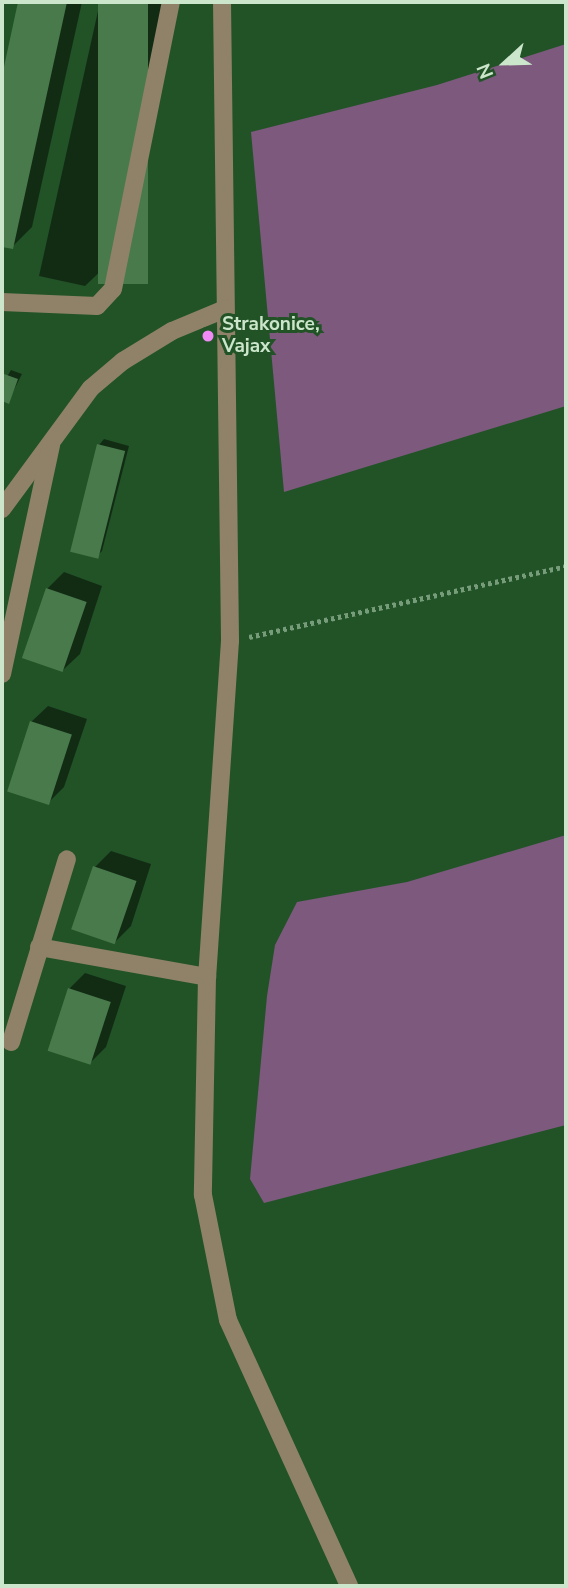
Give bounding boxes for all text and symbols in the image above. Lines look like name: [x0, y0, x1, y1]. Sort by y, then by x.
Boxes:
north arrow: [470, 28, 540, 98]
text: N: [471, 59, 500, 82]
place label: Strakonice, Vajax: [222, 314, 320, 358]
marker: Strakonice, Vajax: [200, 328, 216, 344]

